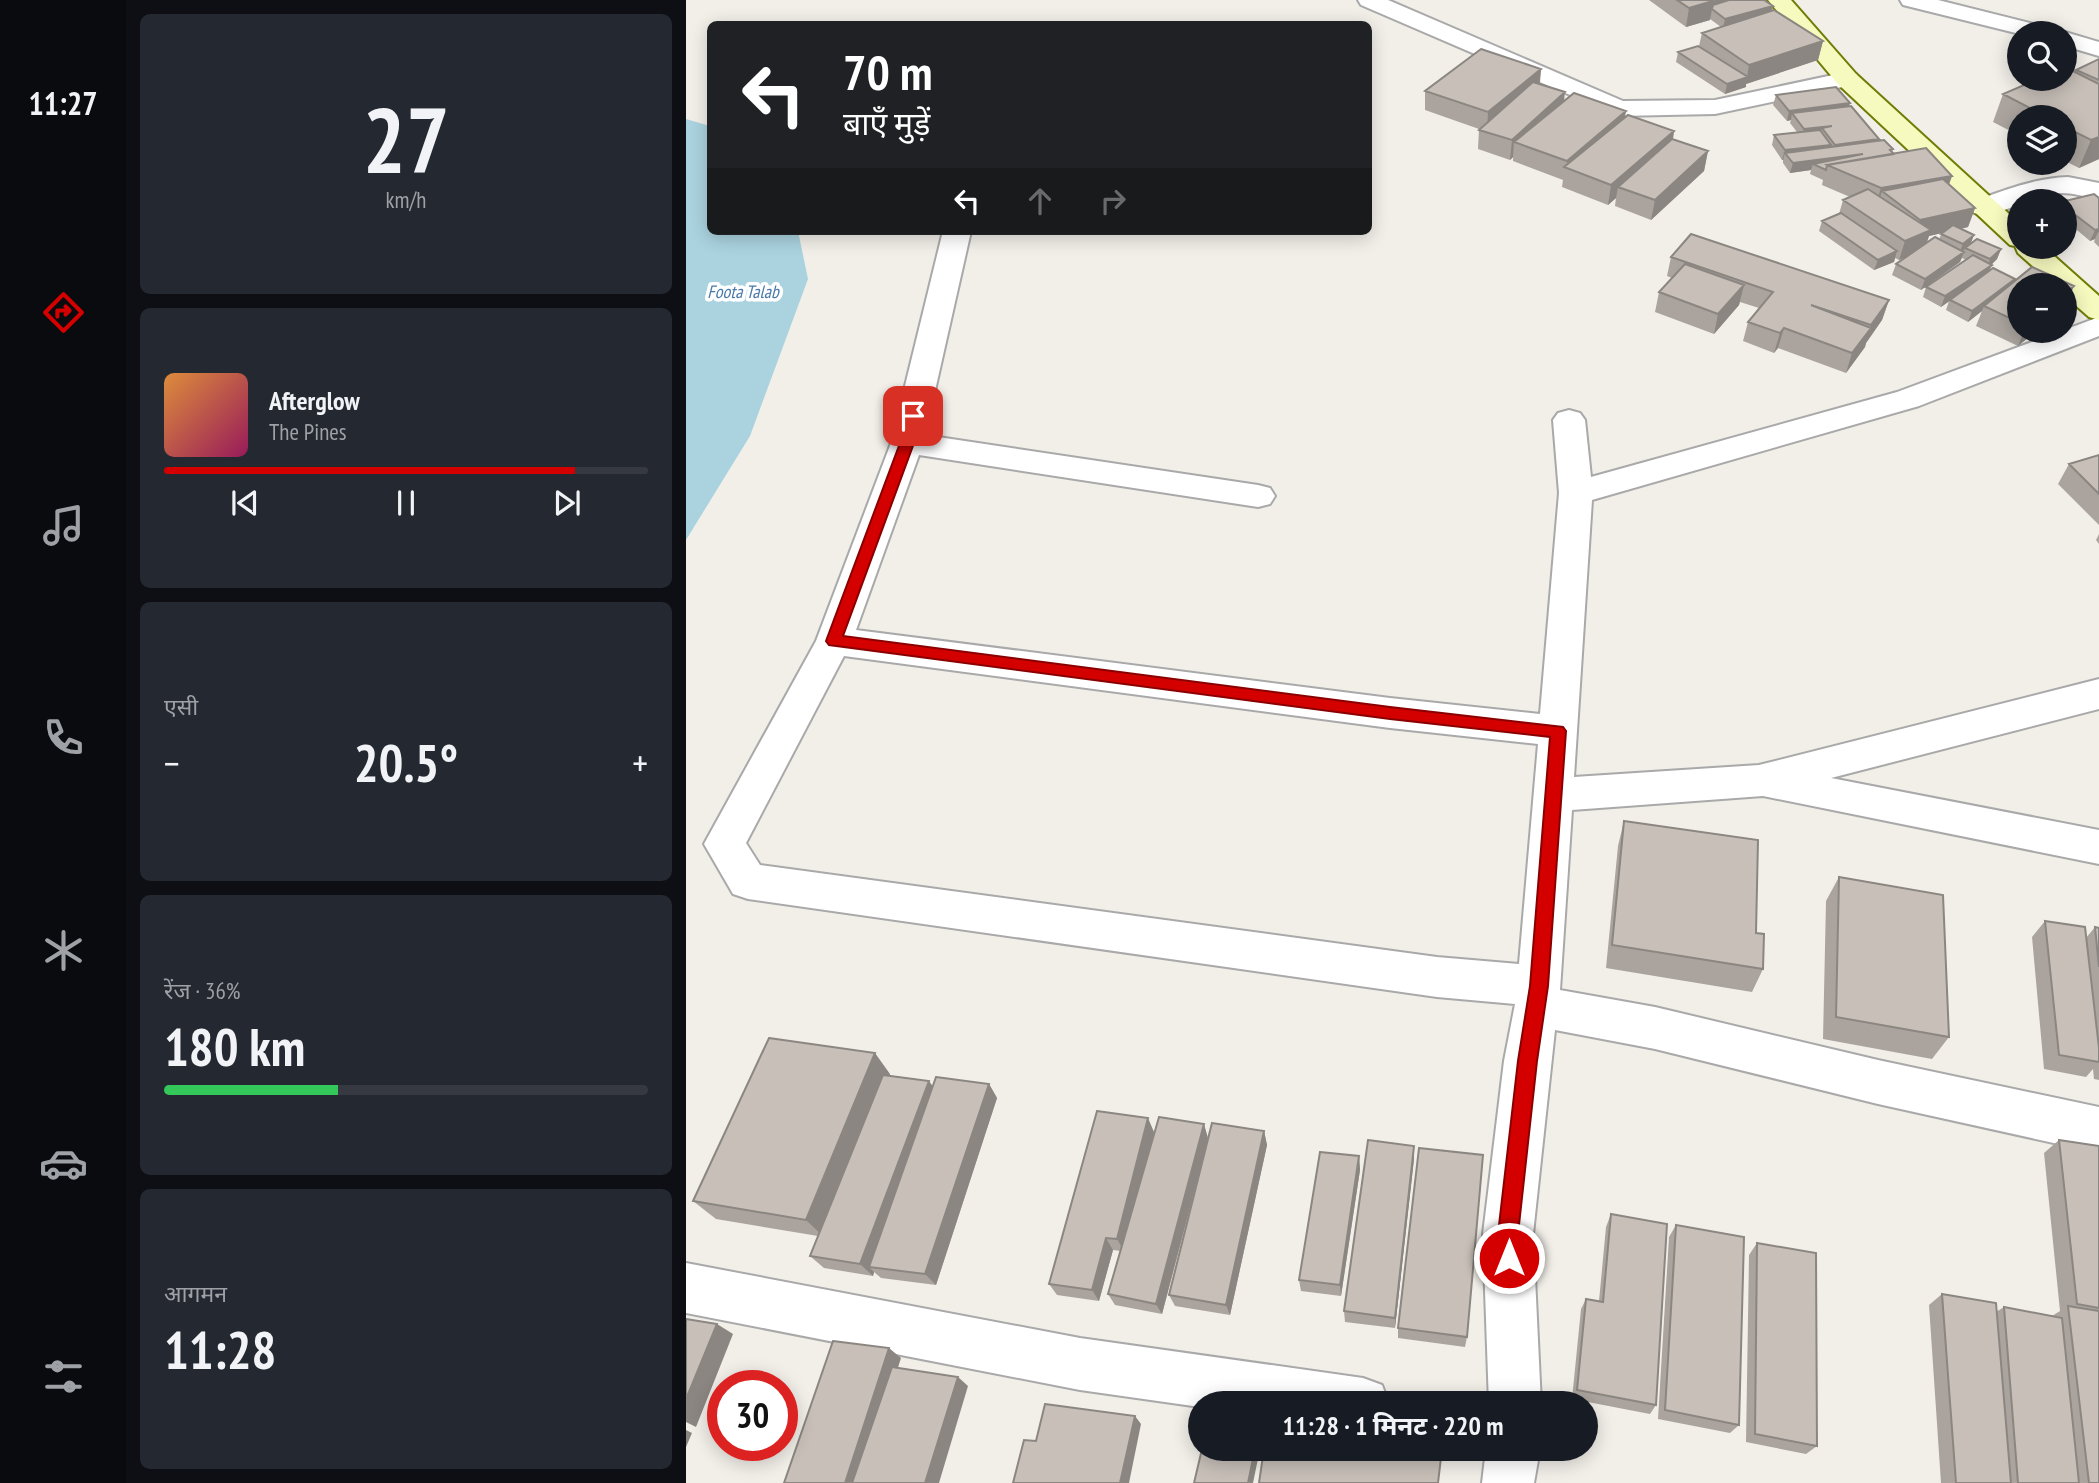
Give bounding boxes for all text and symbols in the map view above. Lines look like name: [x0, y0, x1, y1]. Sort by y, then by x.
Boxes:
map controls: [2007, 21, 2077, 343]
button: search: [2007, 21, 2077, 91]
text: 70 m: [843, 40, 932, 104]
icon: left: [728, 49, 819, 140]
text: 27: [363, 80, 450, 198]
text: 11:27: [28, 82, 98, 124]
text: बाएँ मुड़ें: [843, 102, 930, 144]
button: layers: [2007, 105, 2077, 175]
icon: left: [948, 182, 986, 220]
icon: ahead: [1021, 182, 1059, 220]
icon: right: [1094, 182, 1132, 220]
text: km/h: [386, 185, 426, 214]
button: +: [2007, 189, 2077, 259]
button: −: [2007, 273, 2077, 343]
water label: Foota Talab: [707, 280, 780, 303]
icon: directions: [39, 288, 88, 337]
text: Afterglow: [269, 384, 360, 417]
pin: [883, 386, 943, 446]
icon: arrive: [894, 397, 932, 435]
text: The Pines: [269, 417, 347, 446]
icon: previous: [226, 484, 264, 522]
icon: pause: [387, 484, 425, 522]
icon: next: [548, 484, 586, 522]
icon: music: [39, 501, 88, 550]
text: एसी: [164, 692, 198, 721]
icon: phone: [39, 713, 88, 762]
text: 20.5°: [354, 729, 458, 796]
text: −: [164, 738, 180, 787]
text: +: [632, 738, 648, 787]
icon: climate: [39, 926, 88, 975]
text: रेंज · 36%: [164, 976, 240, 1005]
text: 180 km: [164, 1013, 305, 1080]
icon: car: [39, 1139, 88, 1188]
position arrow: [1472, 1221, 1546, 1295]
text: आगमन: [164, 1279, 227, 1308]
text: 11:28: [164, 1316, 276, 1383]
icon: filters: [39, 1352, 88, 1401]
speed limit sign: 30: [707, 1370, 798, 1461]
text: 11:28 · 1 मिनट · 220 m: [1283, 1409, 1503, 1442]

